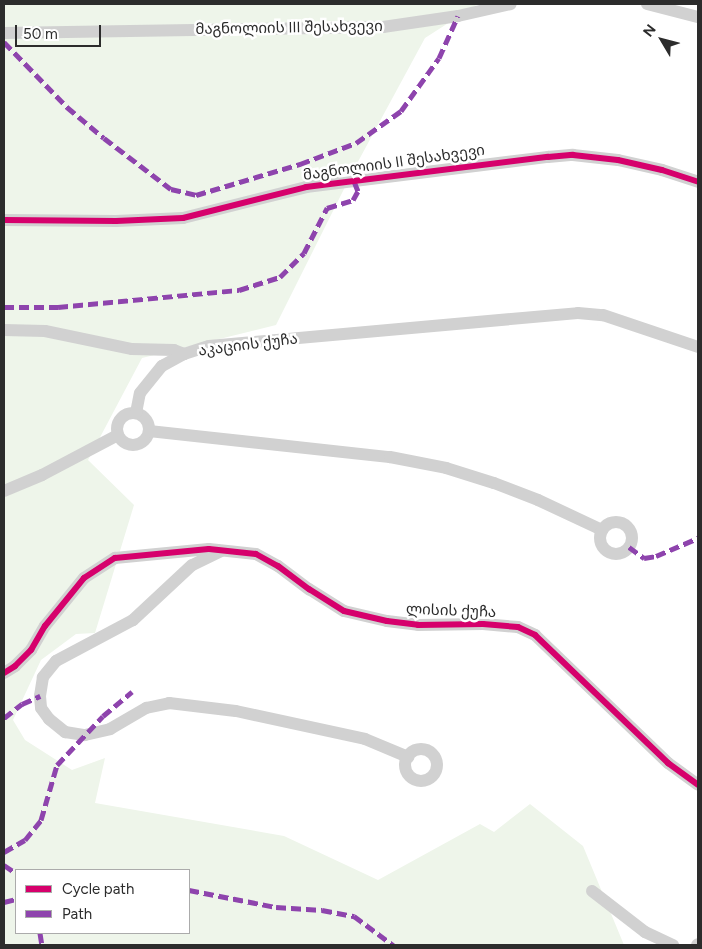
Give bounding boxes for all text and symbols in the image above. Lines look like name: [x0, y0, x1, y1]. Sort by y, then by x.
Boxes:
scale bar: [18, 15, 104, 47]
north arrow: [637, 15, 687, 65]
street label: მაგნოლიის III შესახვევი: [195, 17, 383, 39]
text: N: [640, 21, 660, 40]
text: 50 m: [23, 25, 58, 43]
street label: მაგნოლიის II შესახვევი: [302, 141, 486, 185]
street label: აკაციის ქუჩა: [197, 330, 299, 360]
street label: ლისის ქუჩა: [405, 600, 497, 622]
legend: [15, 869, 190, 934]
text: Cycle path: [62, 880, 134, 898]
text: Path: [62, 905, 92, 923]

